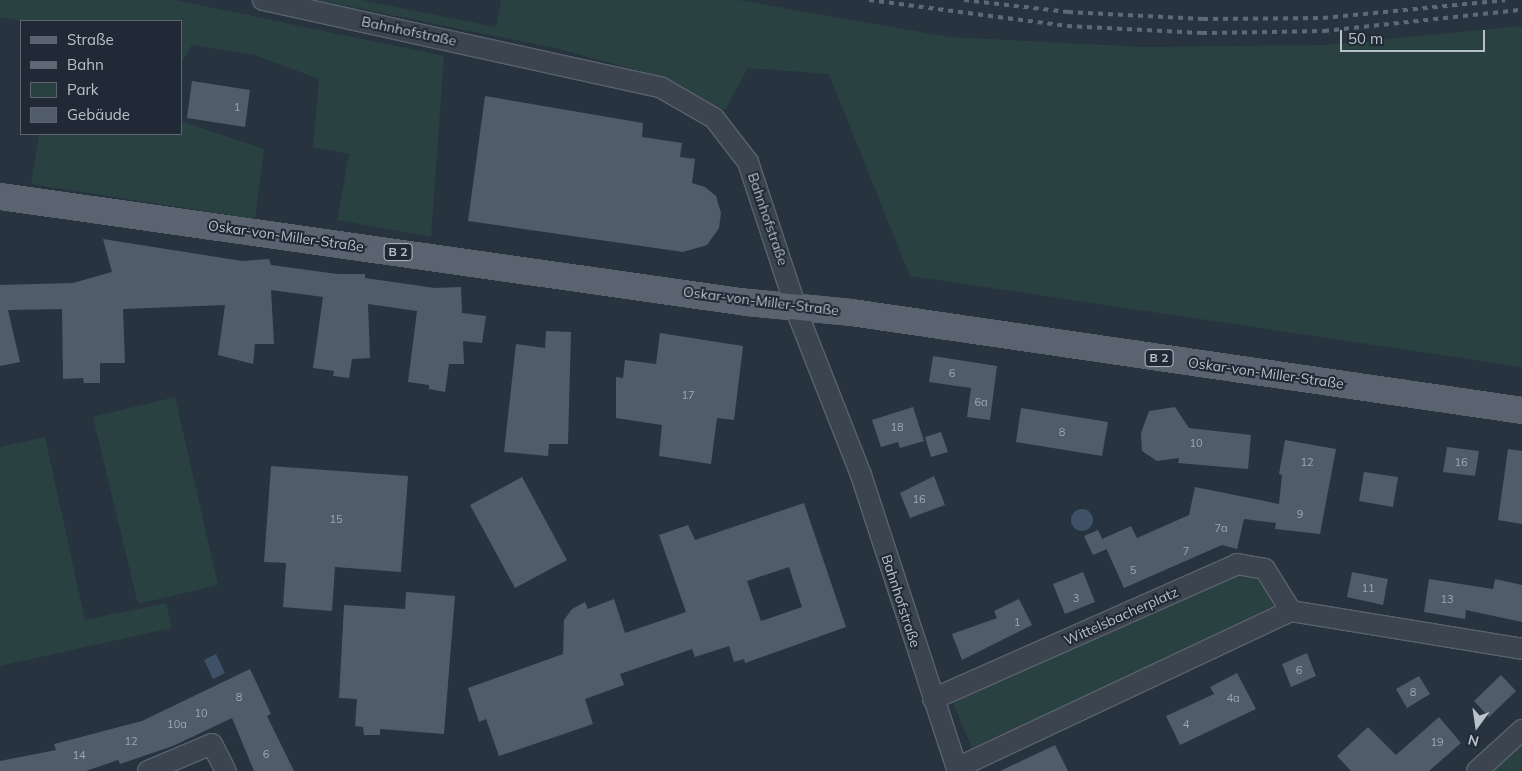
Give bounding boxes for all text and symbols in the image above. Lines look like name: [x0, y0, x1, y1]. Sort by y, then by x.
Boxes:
street label: Bahnhofstraße: [360, 13, 458, 49]
legend: [20, 20, 182, 135]
scale bar: [1342, 20, 1487, 52]
text: 50 m: [1348, 29, 1383, 48]
text: Straße: [67, 30, 114, 49]
text: Bahn: [67, 55, 104, 74]
text: Park: [67, 80, 99, 99]
house number: 1: [234, 100, 240, 114]
text: Gebäude: [67, 105, 130, 124]
street label: Bahnhofstraße: [744, 171, 792, 267]
street label: Oskar-von-Miller-Straße: [207, 217, 365, 255]
road number: B 2: [383, 242, 413, 262]
street label: Oskar-von-Miller-Straße: [682, 283, 840, 319]
road number: B 2: [1144, 348, 1174, 368]
street label: Oskar-von-Miller-Straße: [1187, 354, 1345, 392]
house number: 6: [949, 366, 955, 380]
house number: 17: [681, 388, 695, 402]
house number: 6a: [974, 395, 988, 409]
house number: 18: [890, 420, 904, 434]
house number: 8: [1059, 425, 1065, 439]
house number: 10: [1189, 436, 1203, 450]
house number: 12: [1300, 455, 1314, 469]
house number: 16: [1454, 455, 1468, 469]
house number: 16: [912, 492, 926, 506]
house number: 9: [1297, 507, 1303, 521]
house number: 15: [329, 512, 343, 526]
house number: 7a: [1214, 521, 1228, 535]
house number: 7: [1183, 544, 1189, 558]
street label: Bahnhofstraße: [878, 552, 924, 650]
house number: 5: [1130, 563, 1136, 577]
house number: 11: [1361, 581, 1375, 595]
street label: Wittelsbacherplatz: [1061, 583, 1181, 649]
house number: 3: [1073, 591, 1079, 605]
house number: 13: [1440, 592, 1454, 606]
house number: 1: [1014, 615, 1020, 629]
house number: 6: [1296, 663, 1302, 677]
house number: 8: [1410, 685, 1416, 699]
house number: 8: [236, 690, 242, 704]
house number: 4a: [1226, 691, 1240, 705]
north arrow: [1452, 701, 1502, 751]
house number: 10: [194, 706, 208, 720]
house number: 10a: [167, 717, 187, 731]
house number: 4: [1183, 717, 1189, 731]
text: N: [1466, 731, 1481, 751]
house number: 12: [124, 734, 138, 748]
house number: 19: [1430, 735, 1444, 749]
house number: 6: [263, 747, 269, 761]
house number: 14: [72, 748, 86, 762]

